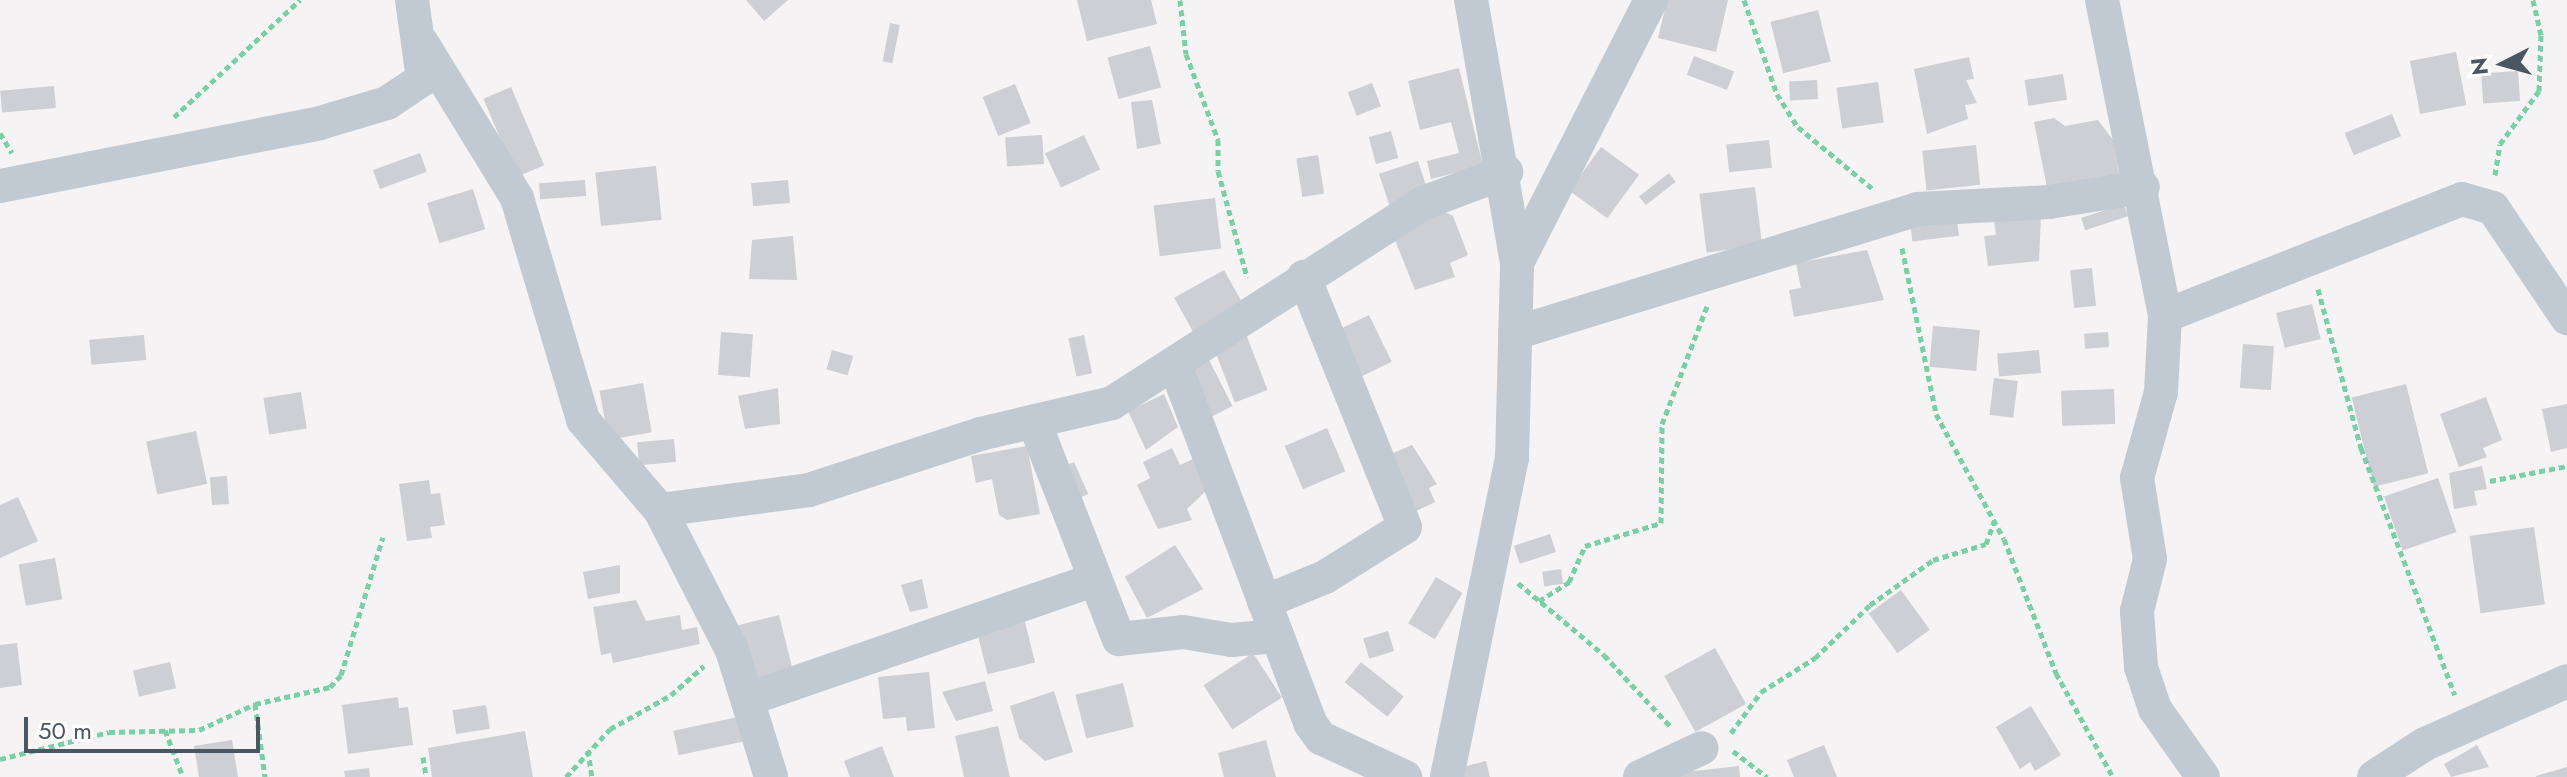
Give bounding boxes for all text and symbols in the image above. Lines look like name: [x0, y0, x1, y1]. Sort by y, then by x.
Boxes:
north arrow: [2463, 24, 2543, 104]
text: N: [2462, 56, 2496, 77]
scale bar: [28, 701, 264, 751]
text: 50 m: [38, 713, 92, 748]

